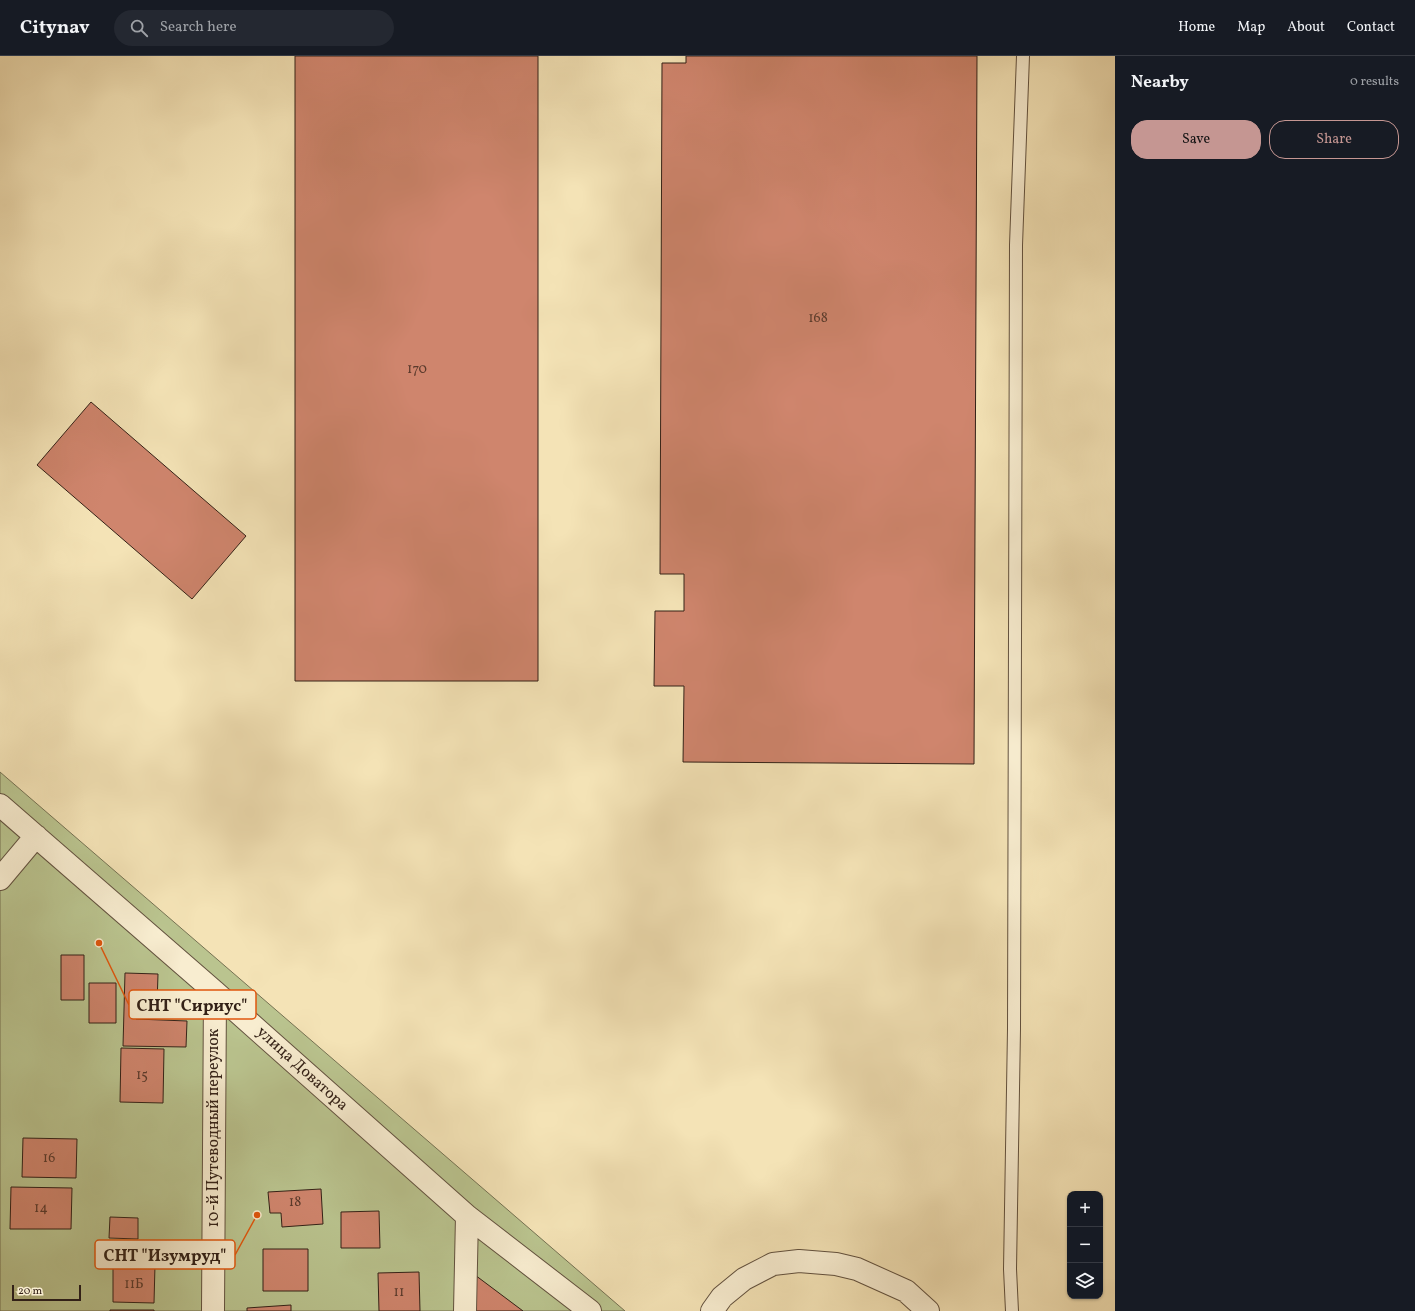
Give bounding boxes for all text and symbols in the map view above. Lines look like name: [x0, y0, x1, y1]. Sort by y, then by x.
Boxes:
search box: [114, 10, 394, 46]
text: Citynav: [20, 15, 90, 41]
icon: search: [128, 17, 150, 39]
text: Search here: [160, 17, 237, 38]
text: Home: [1178, 18, 1215, 37]
text: Map: [1237, 18, 1265, 37]
text: About: [1287, 18, 1325, 37]
text: Contact: [1347, 18, 1395, 37]
text: Nearby: [1131, 71, 1189, 94]
text: 0 results: [1350, 73, 1399, 91]
button: Save: [1131, 120, 1261, 159]
button: Share: [1269, 120, 1399, 159]
house number: 168: [808, 309, 828, 328]
house number: 170: [407, 360, 427, 379]
callout: СНТ "Сириус": [129, 990, 256, 1019]
text: СНТ "Сириус": [137, 995, 247, 1018]
street label: улица Доватора: [251, 1022, 353, 1116]
street label: 10-й Путеводный переулок: [203, 1028, 225, 1227]
house number: 15: [136, 1066, 148, 1085]
house number: 16: [43, 1149, 55, 1168]
map controls: [1067, 1191, 1103, 1299]
button: +: [1067, 1191, 1103, 1227]
house number: 18: [289, 1193, 301, 1212]
house number: 14: [34, 1199, 48, 1218]
button: −: [1067, 1227, 1103, 1263]
callout: СНТ "Изумруд": [95, 1240, 235, 1269]
text: СНТ "Изумруд": [104, 1245, 226, 1268]
button: layers: [1067, 1263, 1103, 1299]
house number: 11Б: [124, 1275, 144, 1294]
scale bar: [12, 1283, 81, 1302]
house number: 11: [394, 1283, 404, 1302]
text: 20 m: [18, 1284, 42, 1299]

